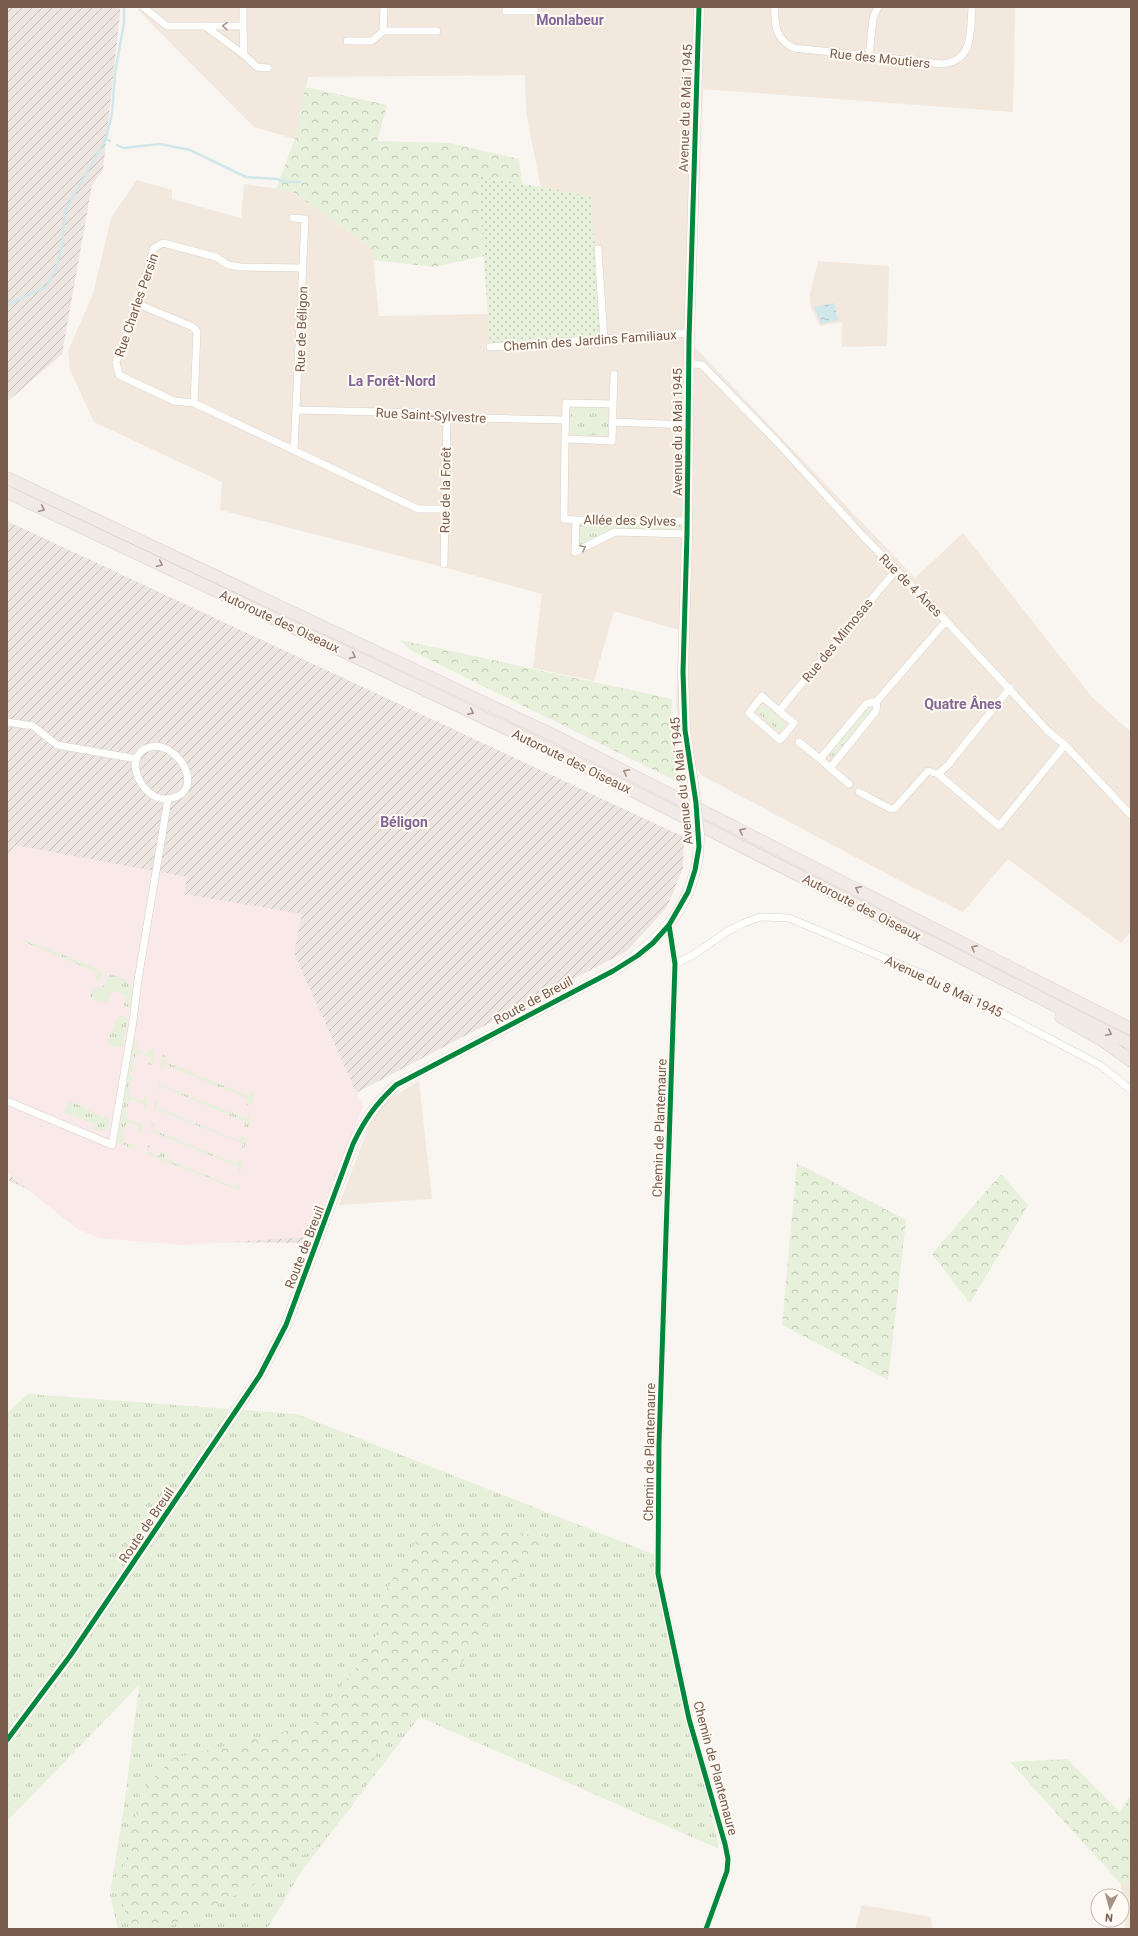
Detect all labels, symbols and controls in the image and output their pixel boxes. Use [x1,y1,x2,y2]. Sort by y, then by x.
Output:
district label: Monlabeur [536,12,604,28]
one-way arrow [222,22,228,30]
street label: Avenue du 8 Mai 1945 [676,44,695,172]
street label: Rue des Moutiers [829,46,931,71]
street label: Rue Charles Persin [112,251,161,359]
street label: Rue de Béligon [293,286,310,372]
street label: Chemin des Jardins Familiaux [503,327,678,354]
street label: Avenue du 8 Mai 1945 [670,368,685,496]
district label: La Forêt-Nord [348,373,436,389]
street label: Rue Saint-Sylvestre [375,405,487,426]
street label: Rue de la Forêt [437,447,454,533]
one-way arrow [38,504,46,512]
street label: Allée des Sylves [583,512,677,529]
one-way arrow [578,545,586,553]
street label: Rue de 4 Ânes [876,551,945,620]
one-way arrow [155,559,163,567]
street label: Autoroute des Oiseaux [217,587,343,656]
street label: Rue des Mimosas [799,595,876,685]
one-way arrow [349,651,357,659]
district label: Quatre Ânes [924,695,1002,712]
one-way arrow [466,707,474,714]
street label: Avenue du 8 Mai 1945 [667,716,696,845]
street label: Autoroute des Oiseaux [510,726,634,797]
one-way arrow [623,769,630,776]
district label: Béligon [380,814,428,830]
one-way arrow [739,828,746,835]
street label: Autoroute des Oiseaux [800,871,924,944]
one-way arrow [854,887,862,894]
one-way arrow [970,945,978,953]
street label: Avenue du 8 Mai 1945 [883,953,1005,1020]
street label: Route de Breuil [491,973,575,1028]
one-way arrow [1105,1028,1112,1036]
street label: Chemin de Plantemaure [650,1058,669,1197]
street label: Route de Breuil [282,1204,327,1291]
street label: Chemin de Plantemaure [641,1383,658,1521]
street label: Route de Breuil [116,1485,177,1566]
street label: Chemin de Plantemaure [690,1699,741,1837]
north arrow [1090,1888,1130,1928]
text: N [1104,1911,1114,1924]

